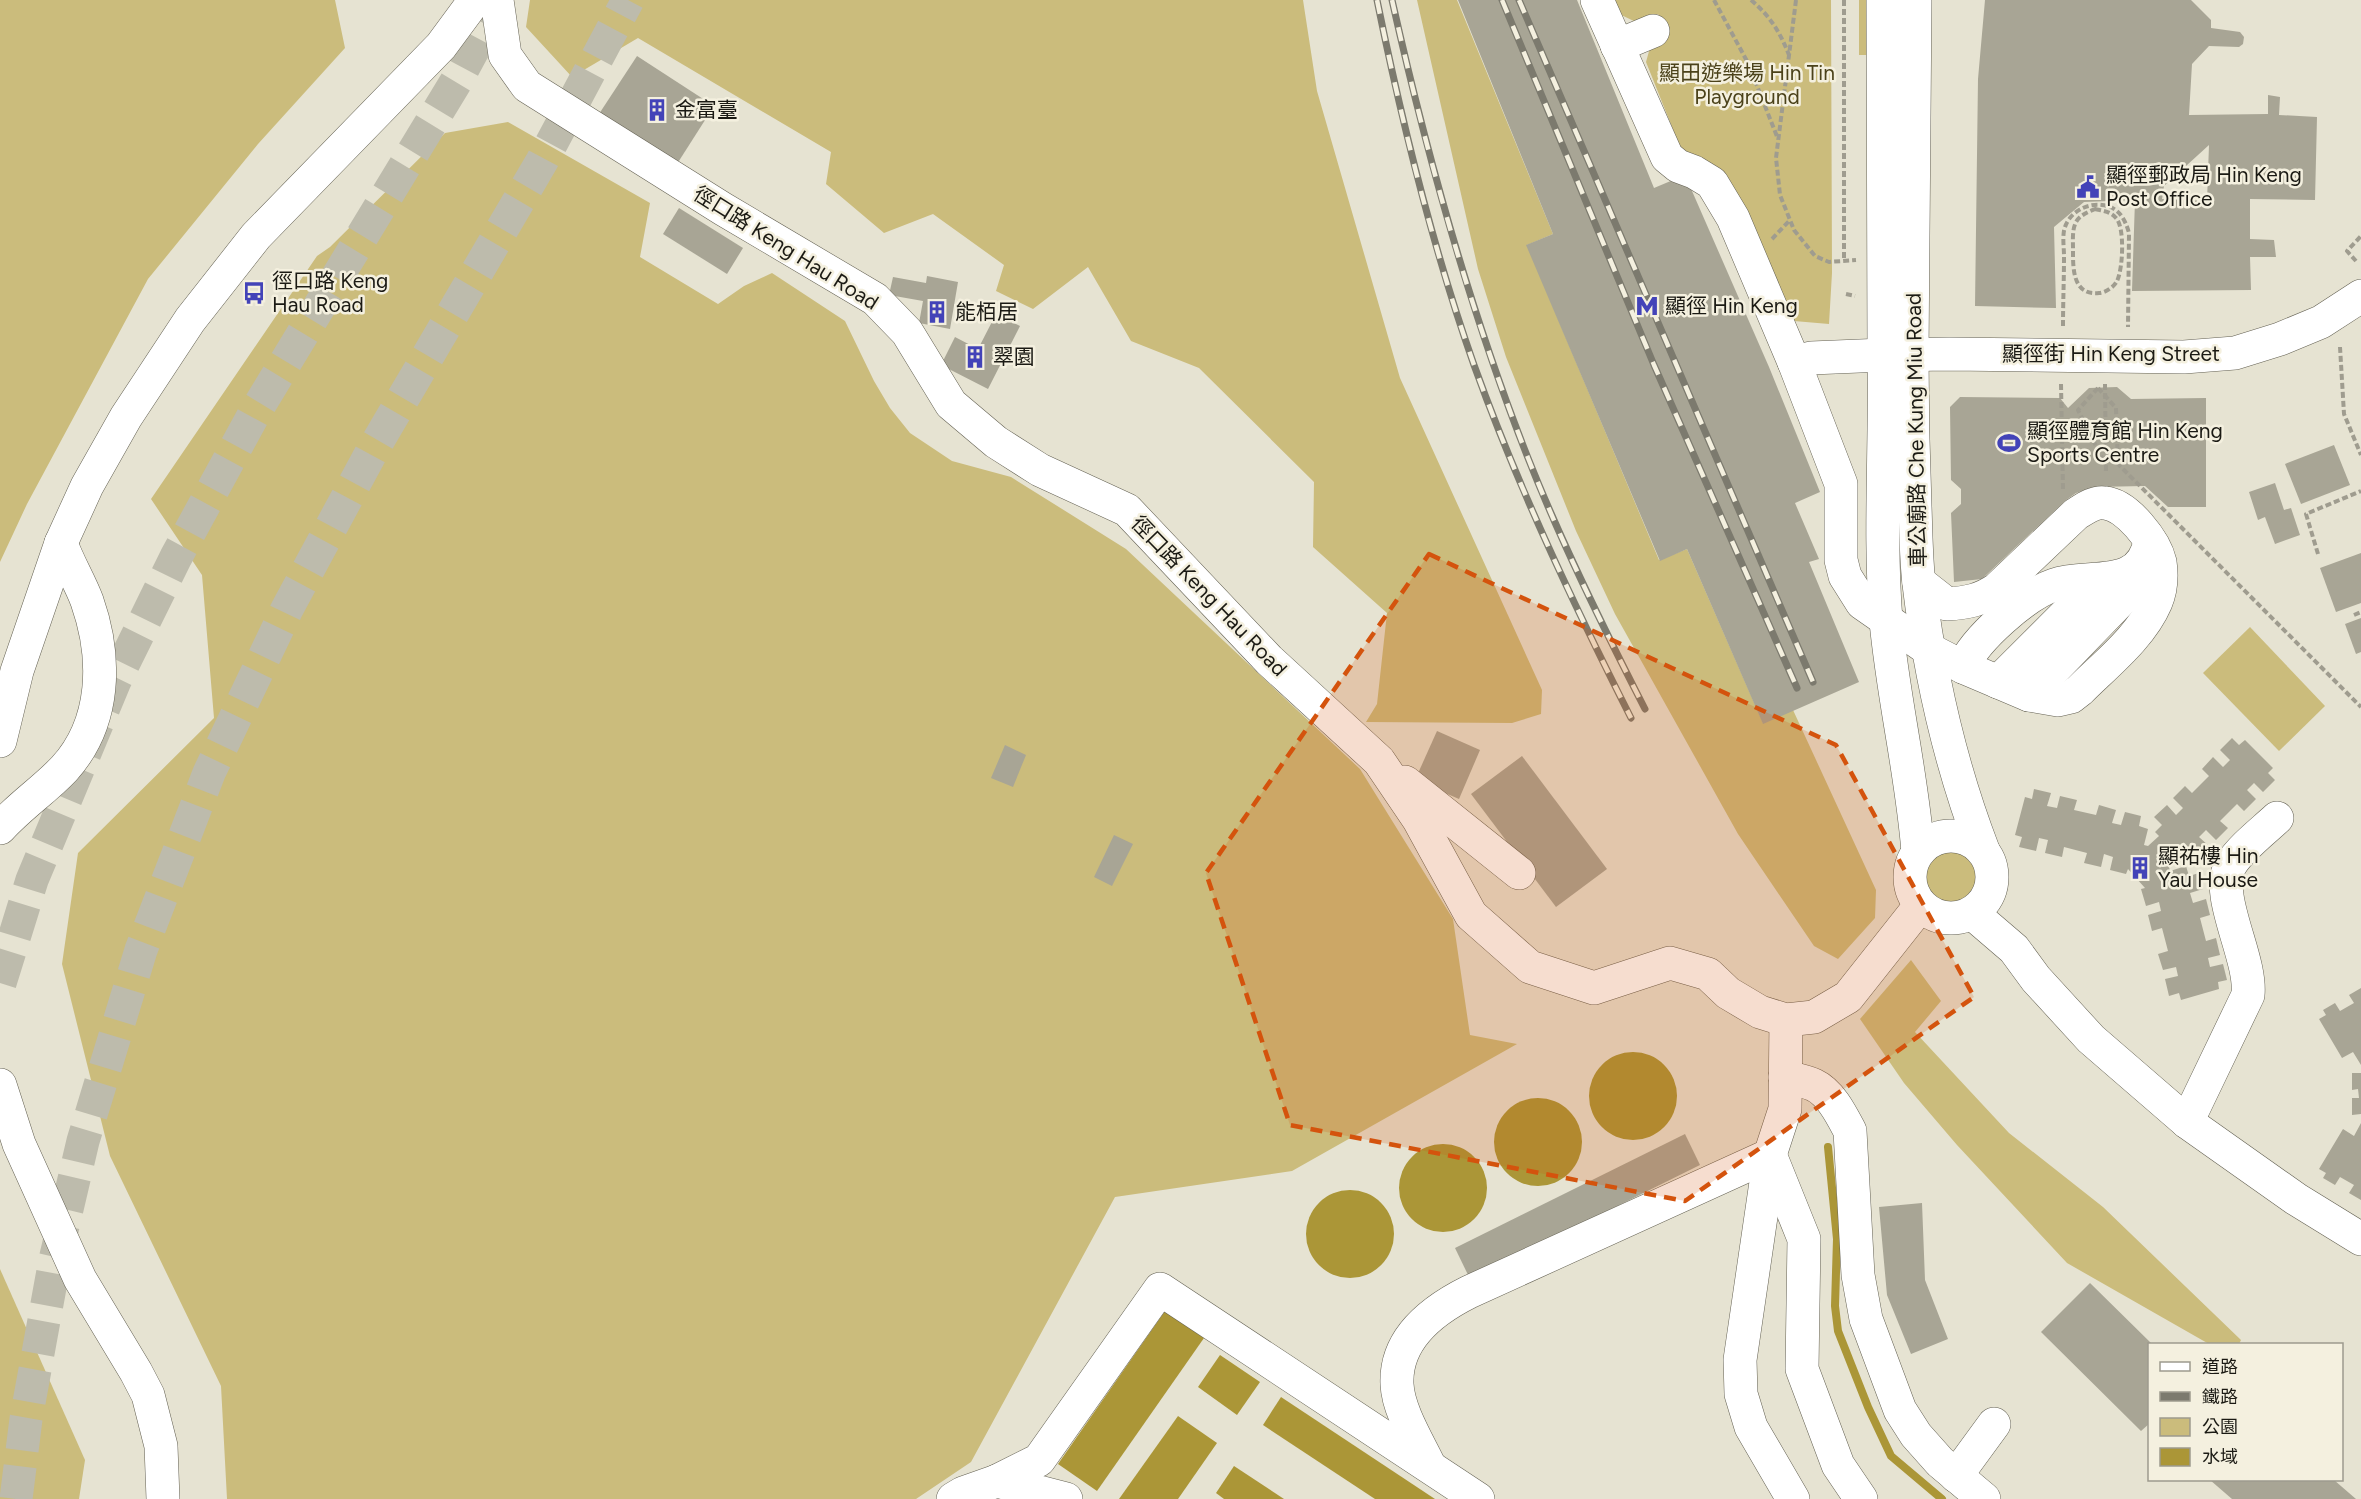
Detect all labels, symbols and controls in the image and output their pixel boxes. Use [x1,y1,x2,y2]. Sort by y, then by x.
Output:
park label: 顯田遊樂場 Hin Tin Playground [1659,60,1835,109]
building icon: 金富臺 [644,97,670,123]
place label: 金富臺 [675,97,738,122]
place label: 顯徑郵政局 Hin Keng Post Office [2106,162,2302,211]
public building icon: 顯徑郵政局 Hin Keng Post Office [2075,174,2101,200]
street label: 徑口路 Keng Hau Road [689,180,883,315]
place label: 徑口路 Keng Hau Road [272,268,388,317]
bus stop icon: 徑口路 Keng Hau Road [241,280,267,306]
metro station icon: 顯徑 Hin Keng [1634,293,1660,319]
place label: 顯徑 Hin Keng [1665,293,1798,318]
street label: 車公廟路 Che Kung Miu Road [1901,293,1930,567]
building icon: 能栢居 [924,299,950,325]
place label: 能栢居 [955,299,1018,324]
street label: 顯徑街 Hin Keng Street [2002,341,2220,366]
building icon: 翠園 [962,344,988,370]
place label: 翠園 [993,344,1035,369]
place label: 顯徑體育館 Hin Keng Sports Centre [2027,418,2223,467]
sports icon: 顯徑體育館 Hin Keng Sports Centre [1996,430,2022,456]
street label: 徑口路 Keng Hau Road [1126,510,1292,681]
place label: 顯祐樓 Hin Yau House [2158,843,2259,892]
building icon: 顯祐樓 Hin Yau House [2127,855,2153,881]
legend [2148,1343,2343,1481]
text: 道路 [2202,1356,2238,1378]
text: 鐵路 [2202,1386,2238,1408]
text: 公園 [2202,1416,2238,1438]
text: 水域 [2202,1446,2238,1468]

